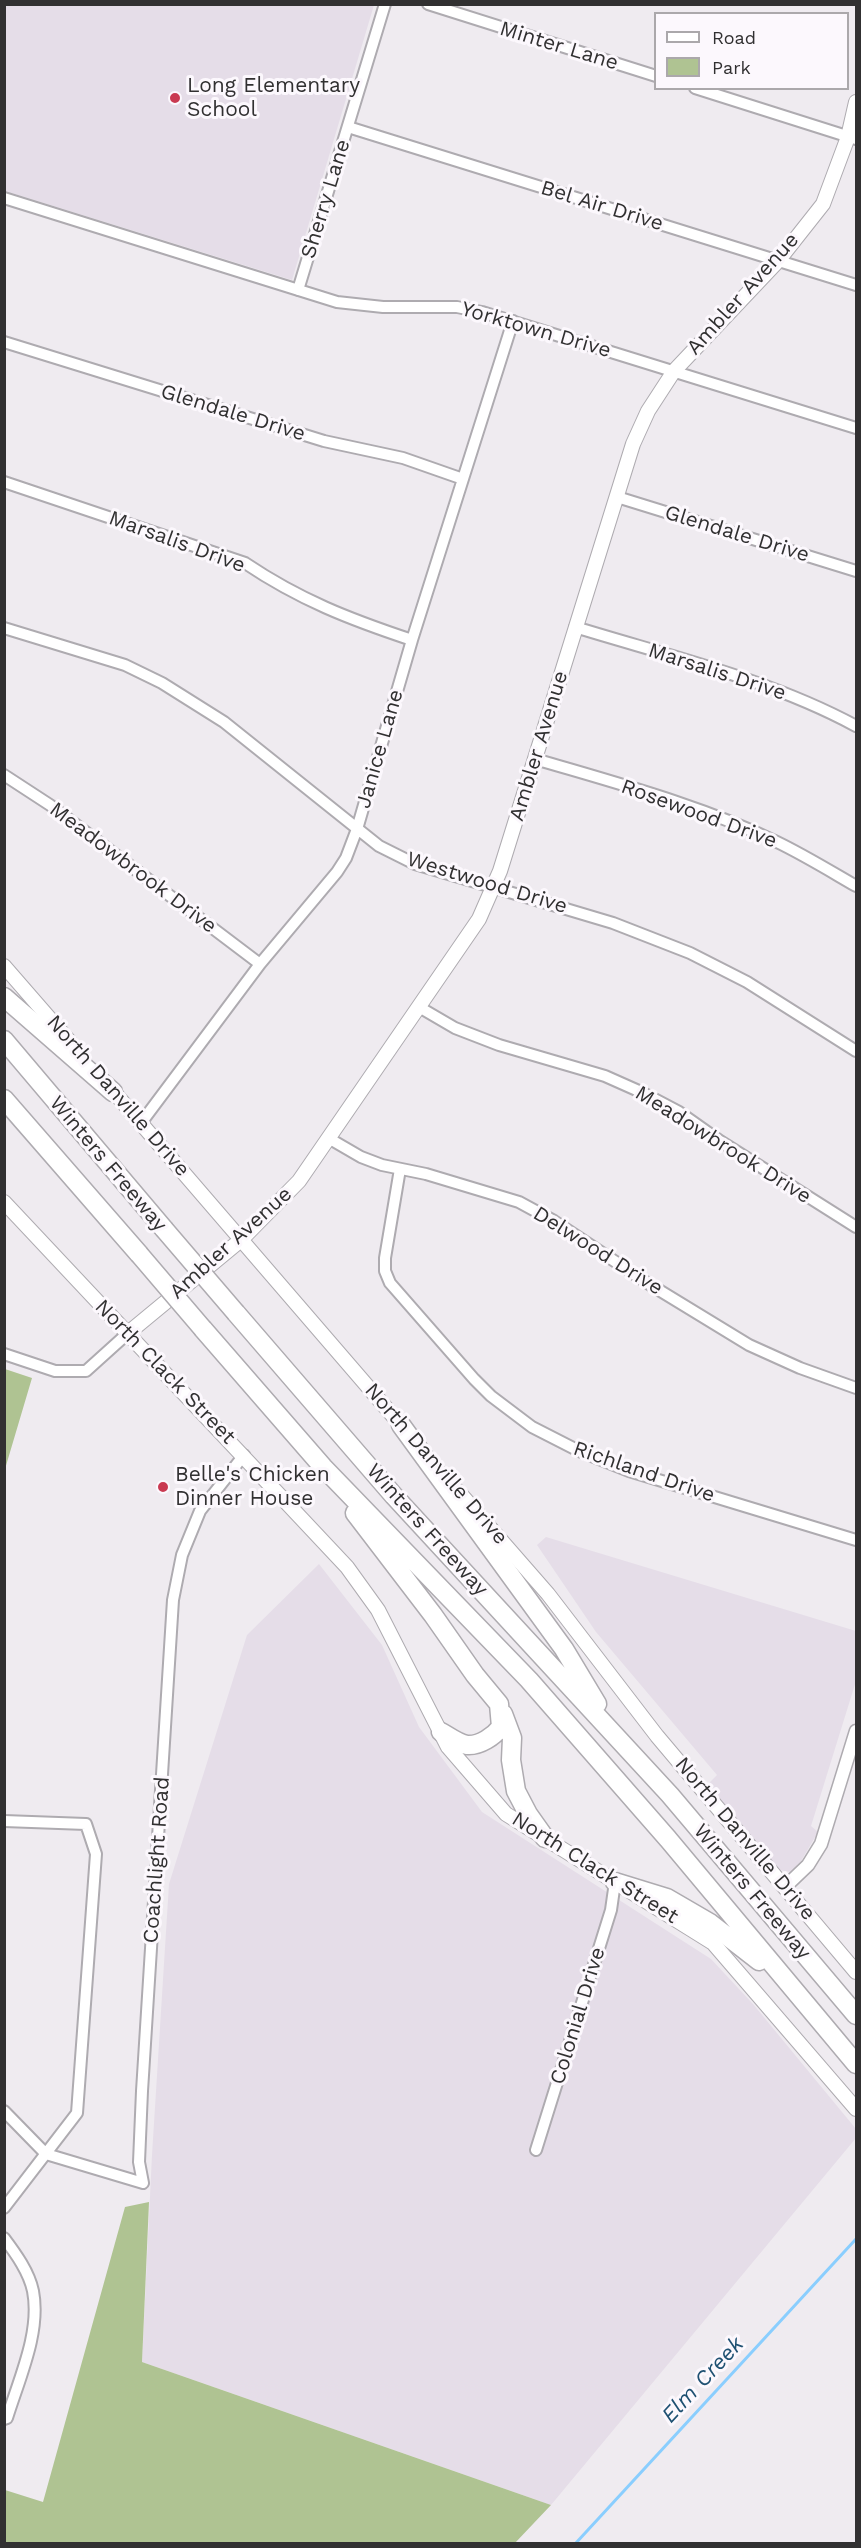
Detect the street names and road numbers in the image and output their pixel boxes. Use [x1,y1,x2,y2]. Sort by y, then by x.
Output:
street label: Minter Lane [497,16,621,76]
street label: Sherry Lane [296,136,356,262]
street label: Bel Air Drive [538,175,666,237]
street label: Ambler Avenue [682,228,804,360]
street label: Yorktown Drive [458,297,614,363]
street label: Glendale Drive [158,379,308,447]
street label: Glendale Drive [662,500,812,568]
street label: Marsalis Drive [105,506,249,578]
street label: Marsalis Drive [645,638,789,706]
street label: Ambler Avenue [504,668,574,824]
street label: Janice Lane [351,687,409,811]
street label: Rosewood Drive [618,774,780,854]
street label: Meadowbrook Drive [44,797,222,939]
street label: Westwood Drive [404,847,570,919]
street label: North Danville Drive [41,1010,195,1182]
street label: Meadowbrook Drive [630,1081,816,1209]
street label: Winters Freeway [44,1091,172,1237]
street label: Ambler Avenue [165,1182,297,1304]
street label: Delwood Drive [528,1201,668,1301]
street label: North Clack Street [89,1294,241,1450]
street label: North Danville Drive [359,1378,513,1550]
street label: Richland Drive [570,1436,718,1508]
street label: Winters Freeway [361,1459,493,1601]
street label: North Danville Drive [669,1752,821,1926]
street label: Coachlight Road [139,1776,175,1944]
street label: North Clack Street [507,1807,683,1929]
street label: Winters Freeway [688,1819,816,1965]
street label: Colonial Drive [545,1944,611,2088]

